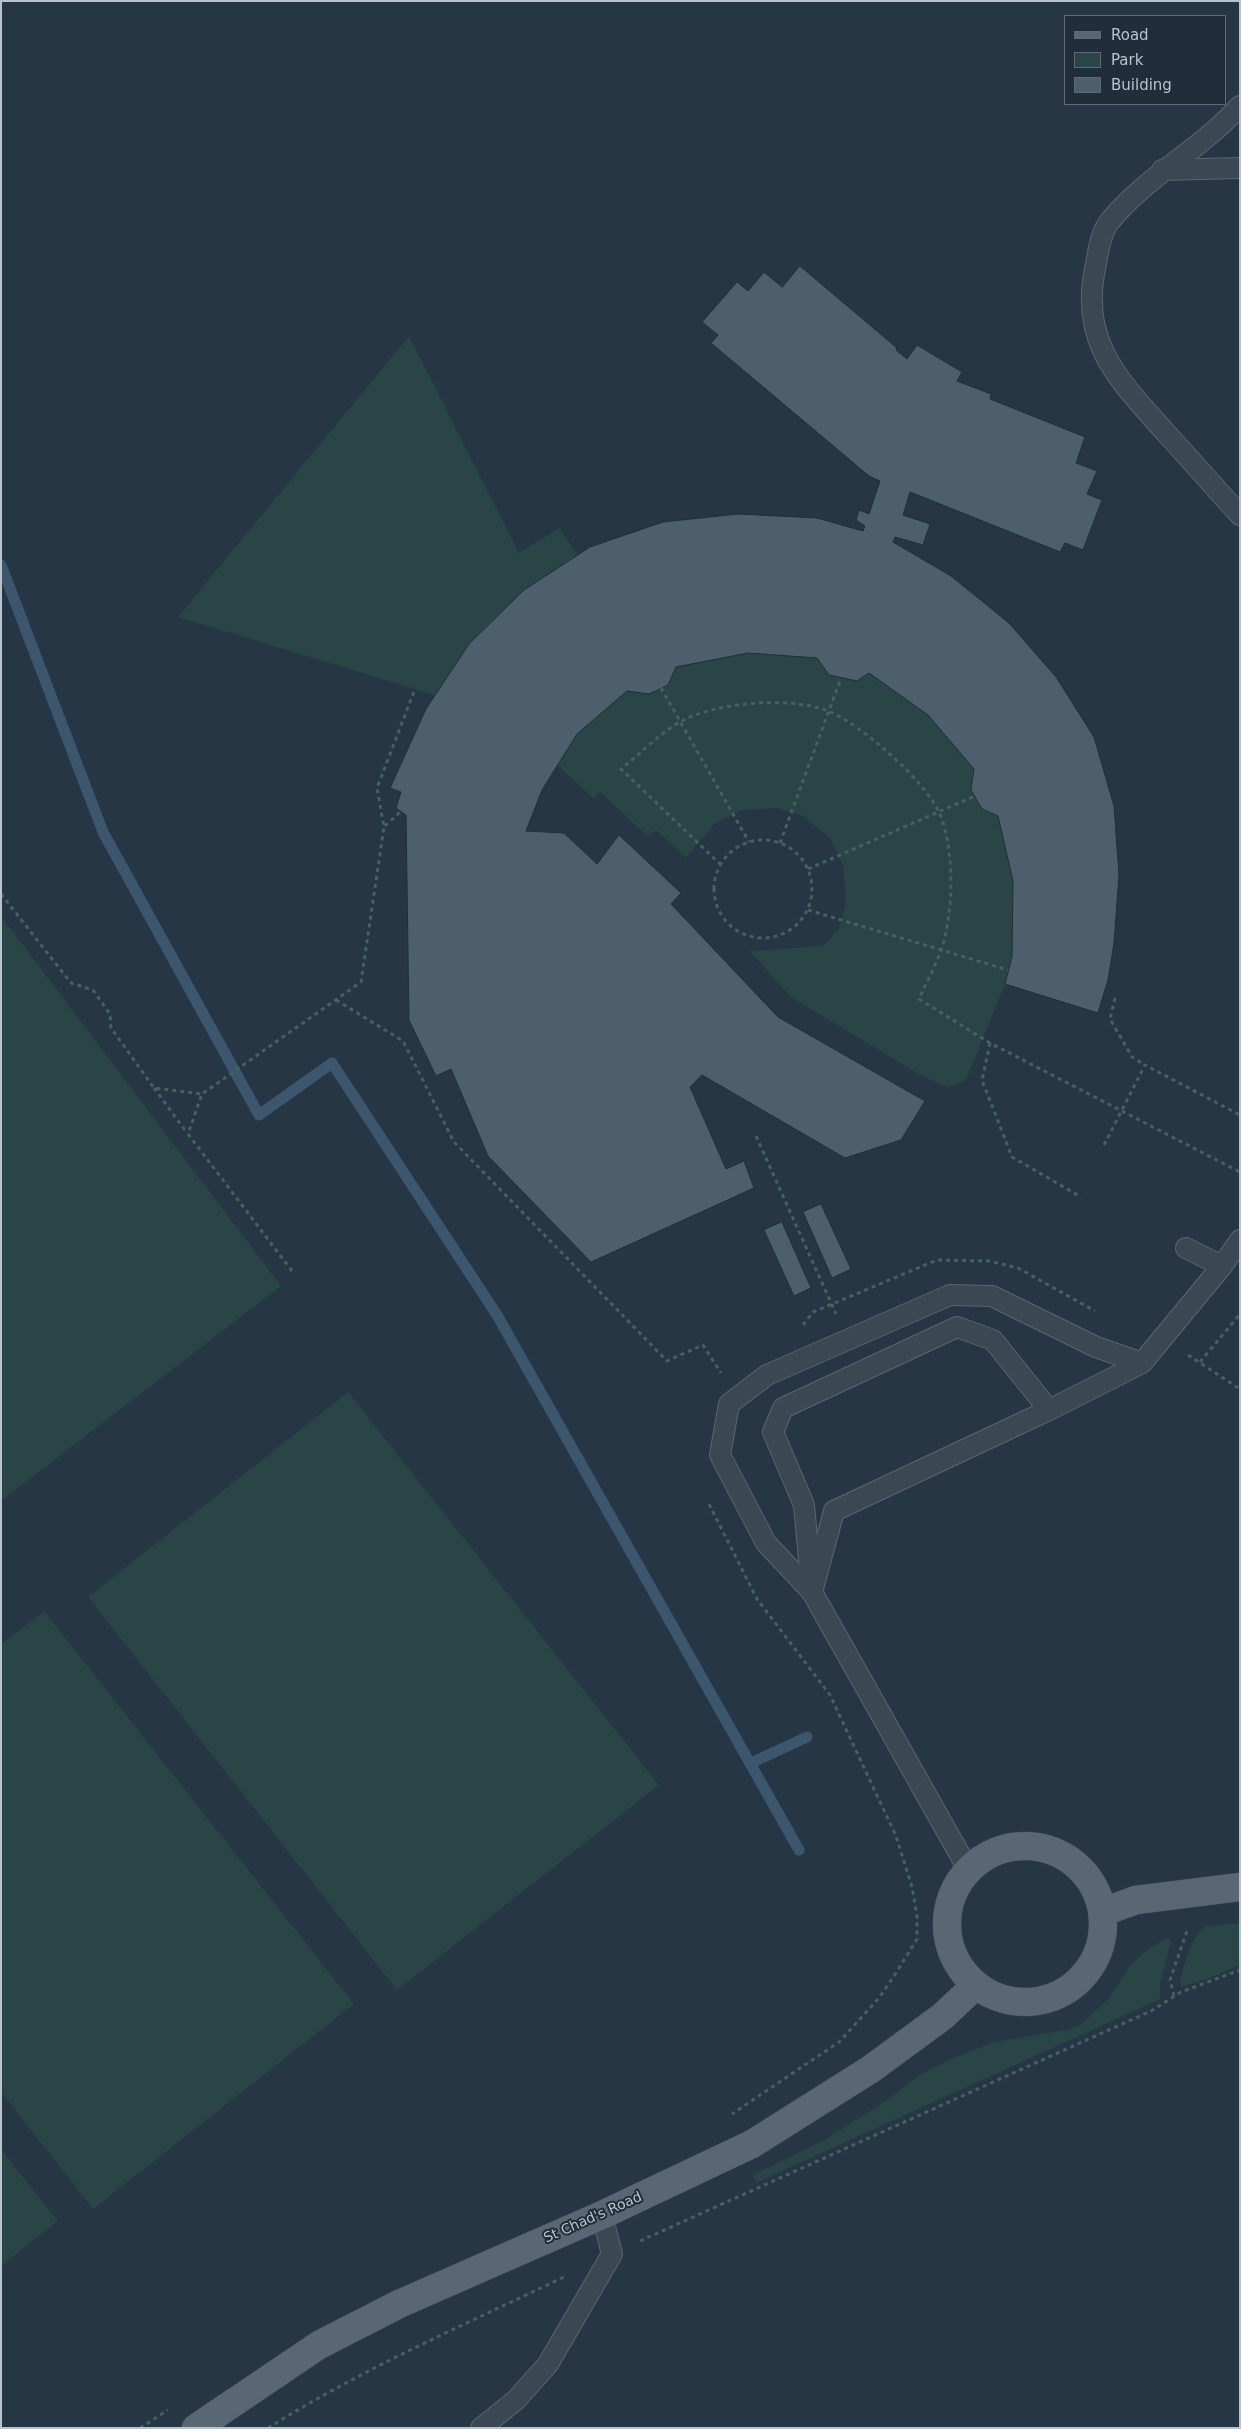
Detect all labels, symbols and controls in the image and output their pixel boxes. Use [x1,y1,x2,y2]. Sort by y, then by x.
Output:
legend [1064,15,1226,105]
text: Road [1111,26,1149,44]
text: Park [1111,51,1143,69]
text: Building [1111,76,1172,94]
street label: St Chad's Road [541,2189,645,2247]

